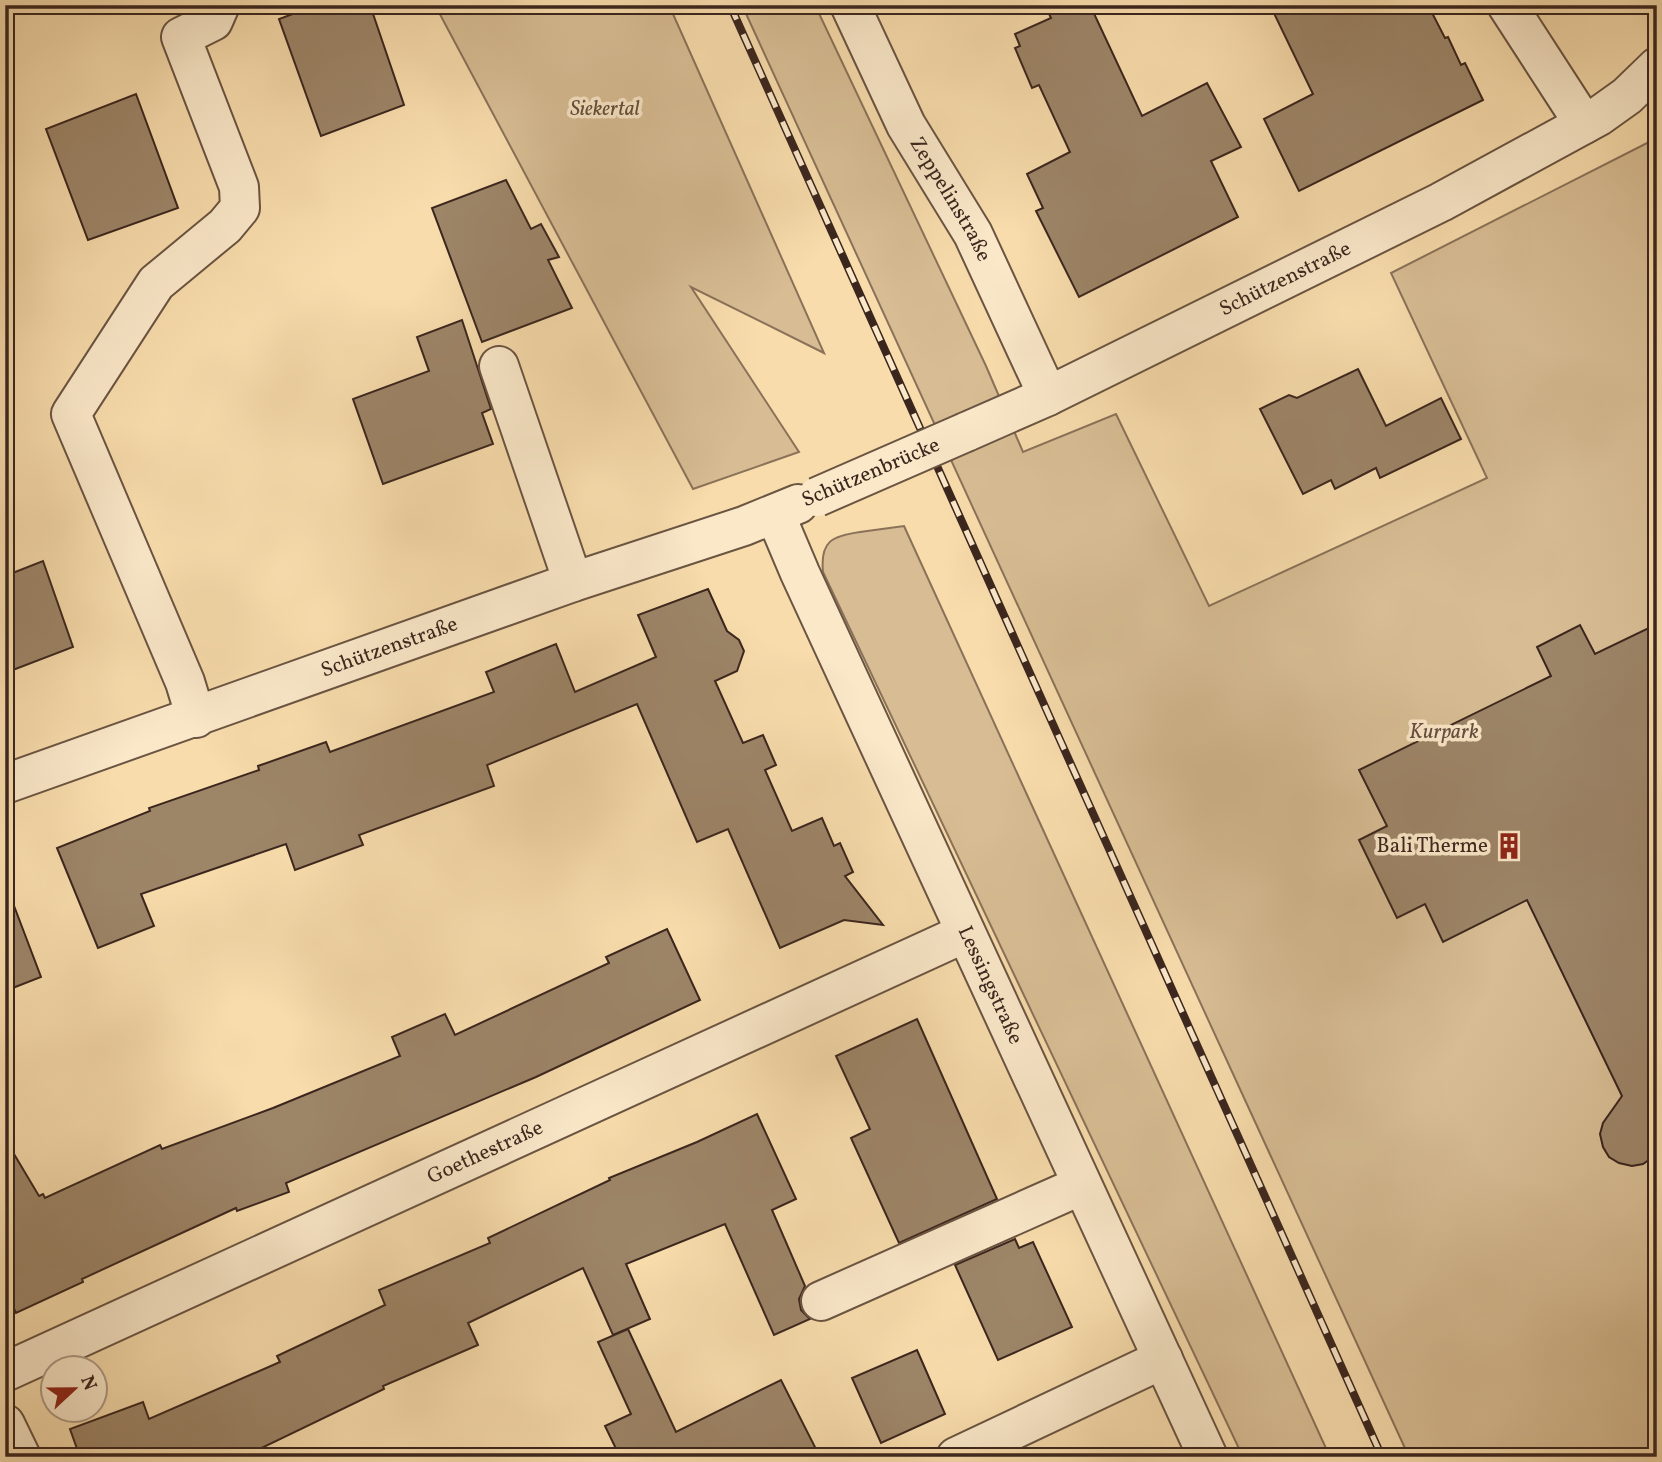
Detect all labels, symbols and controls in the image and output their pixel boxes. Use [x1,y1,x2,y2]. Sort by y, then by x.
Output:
park label: Siekertal [570,95,640,124]
street label: Zeppelinstraße [902,131,998,266]
street label: Schützenstraße [1214,234,1356,324]
street label: Schützenbrücke [798,431,944,515]
street label: Schützenstraße [317,610,462,685]
park label: Kurpark [1409,718,1479,747]
building icon: Bali Therme [1494,831,1524,861]
place label: Bali Therme [1377,832,1488,861]
street label: Lessingstraße [950,921,1030,1049]
street label: Goethestraße [422,1113,548,1192]
north arrow [38,1354,108,1424]
text: N [73,1372,103,1395]

